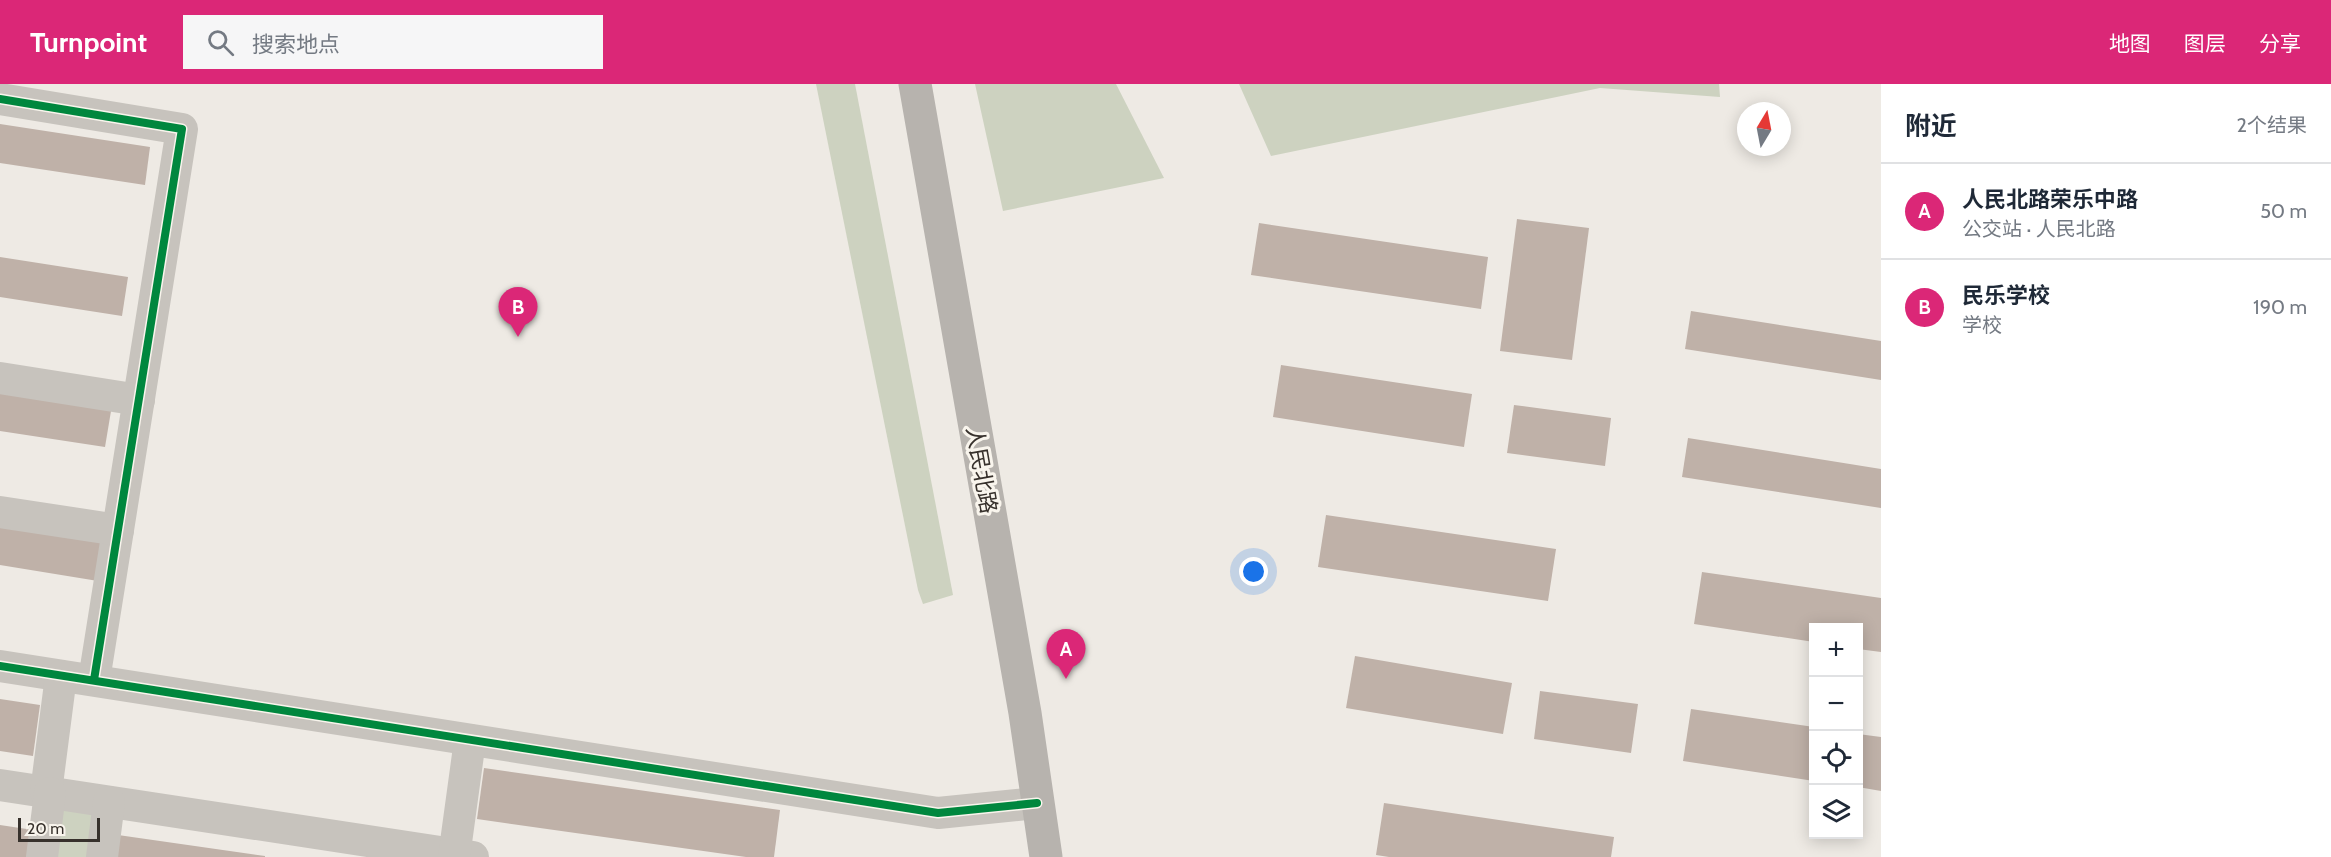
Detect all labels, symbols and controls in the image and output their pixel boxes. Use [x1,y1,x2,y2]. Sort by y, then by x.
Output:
search box [183,15,603,69]
text: Turnpoint [30,25,147,59]
icon: search [204,26,237,59]
text: 搜索地点 [252,31,340,58]
text: 地图 [2109,31,2151,56]
text: 图层 [2184,31,2226,56]
text: 分享 [2259,31,2301,56]
north arrow [1737,102,1791,156]
text: 附近 [1905,110,1957,142]
text: 2个结果 [2237,113,2307,137]
text: 人民北路荣乐中路 [1962,186,2138,213]
text: A [1918,199,1931,223]
text: 50 m [2260,199,2307,223]
text: 公交站 · 人民北路 [1962,217,2116,241]
text: 民乐学校 [1962,282,2050,309]
pin: B [498,288,538,337]
text: B [1918,295,1931,319]
text: 190 m [2253,295,2307,319]
text: 学校 [1962,313,2002,337]
street label: 人民北路 [961,424,1002,516]
your location [1239,557,1268,586]
map controls [1809,623,1863,839]
button: + [1809,623,1863,677]
pin: A [1046,630,1086,679]
button: − [1809,677,1863,731]
button: locate [1809,731,1863,785]
button: layers [1809,785,1863,839]
scale bar [18,815,100,842]
text: 20 m [27,819,64,838]

